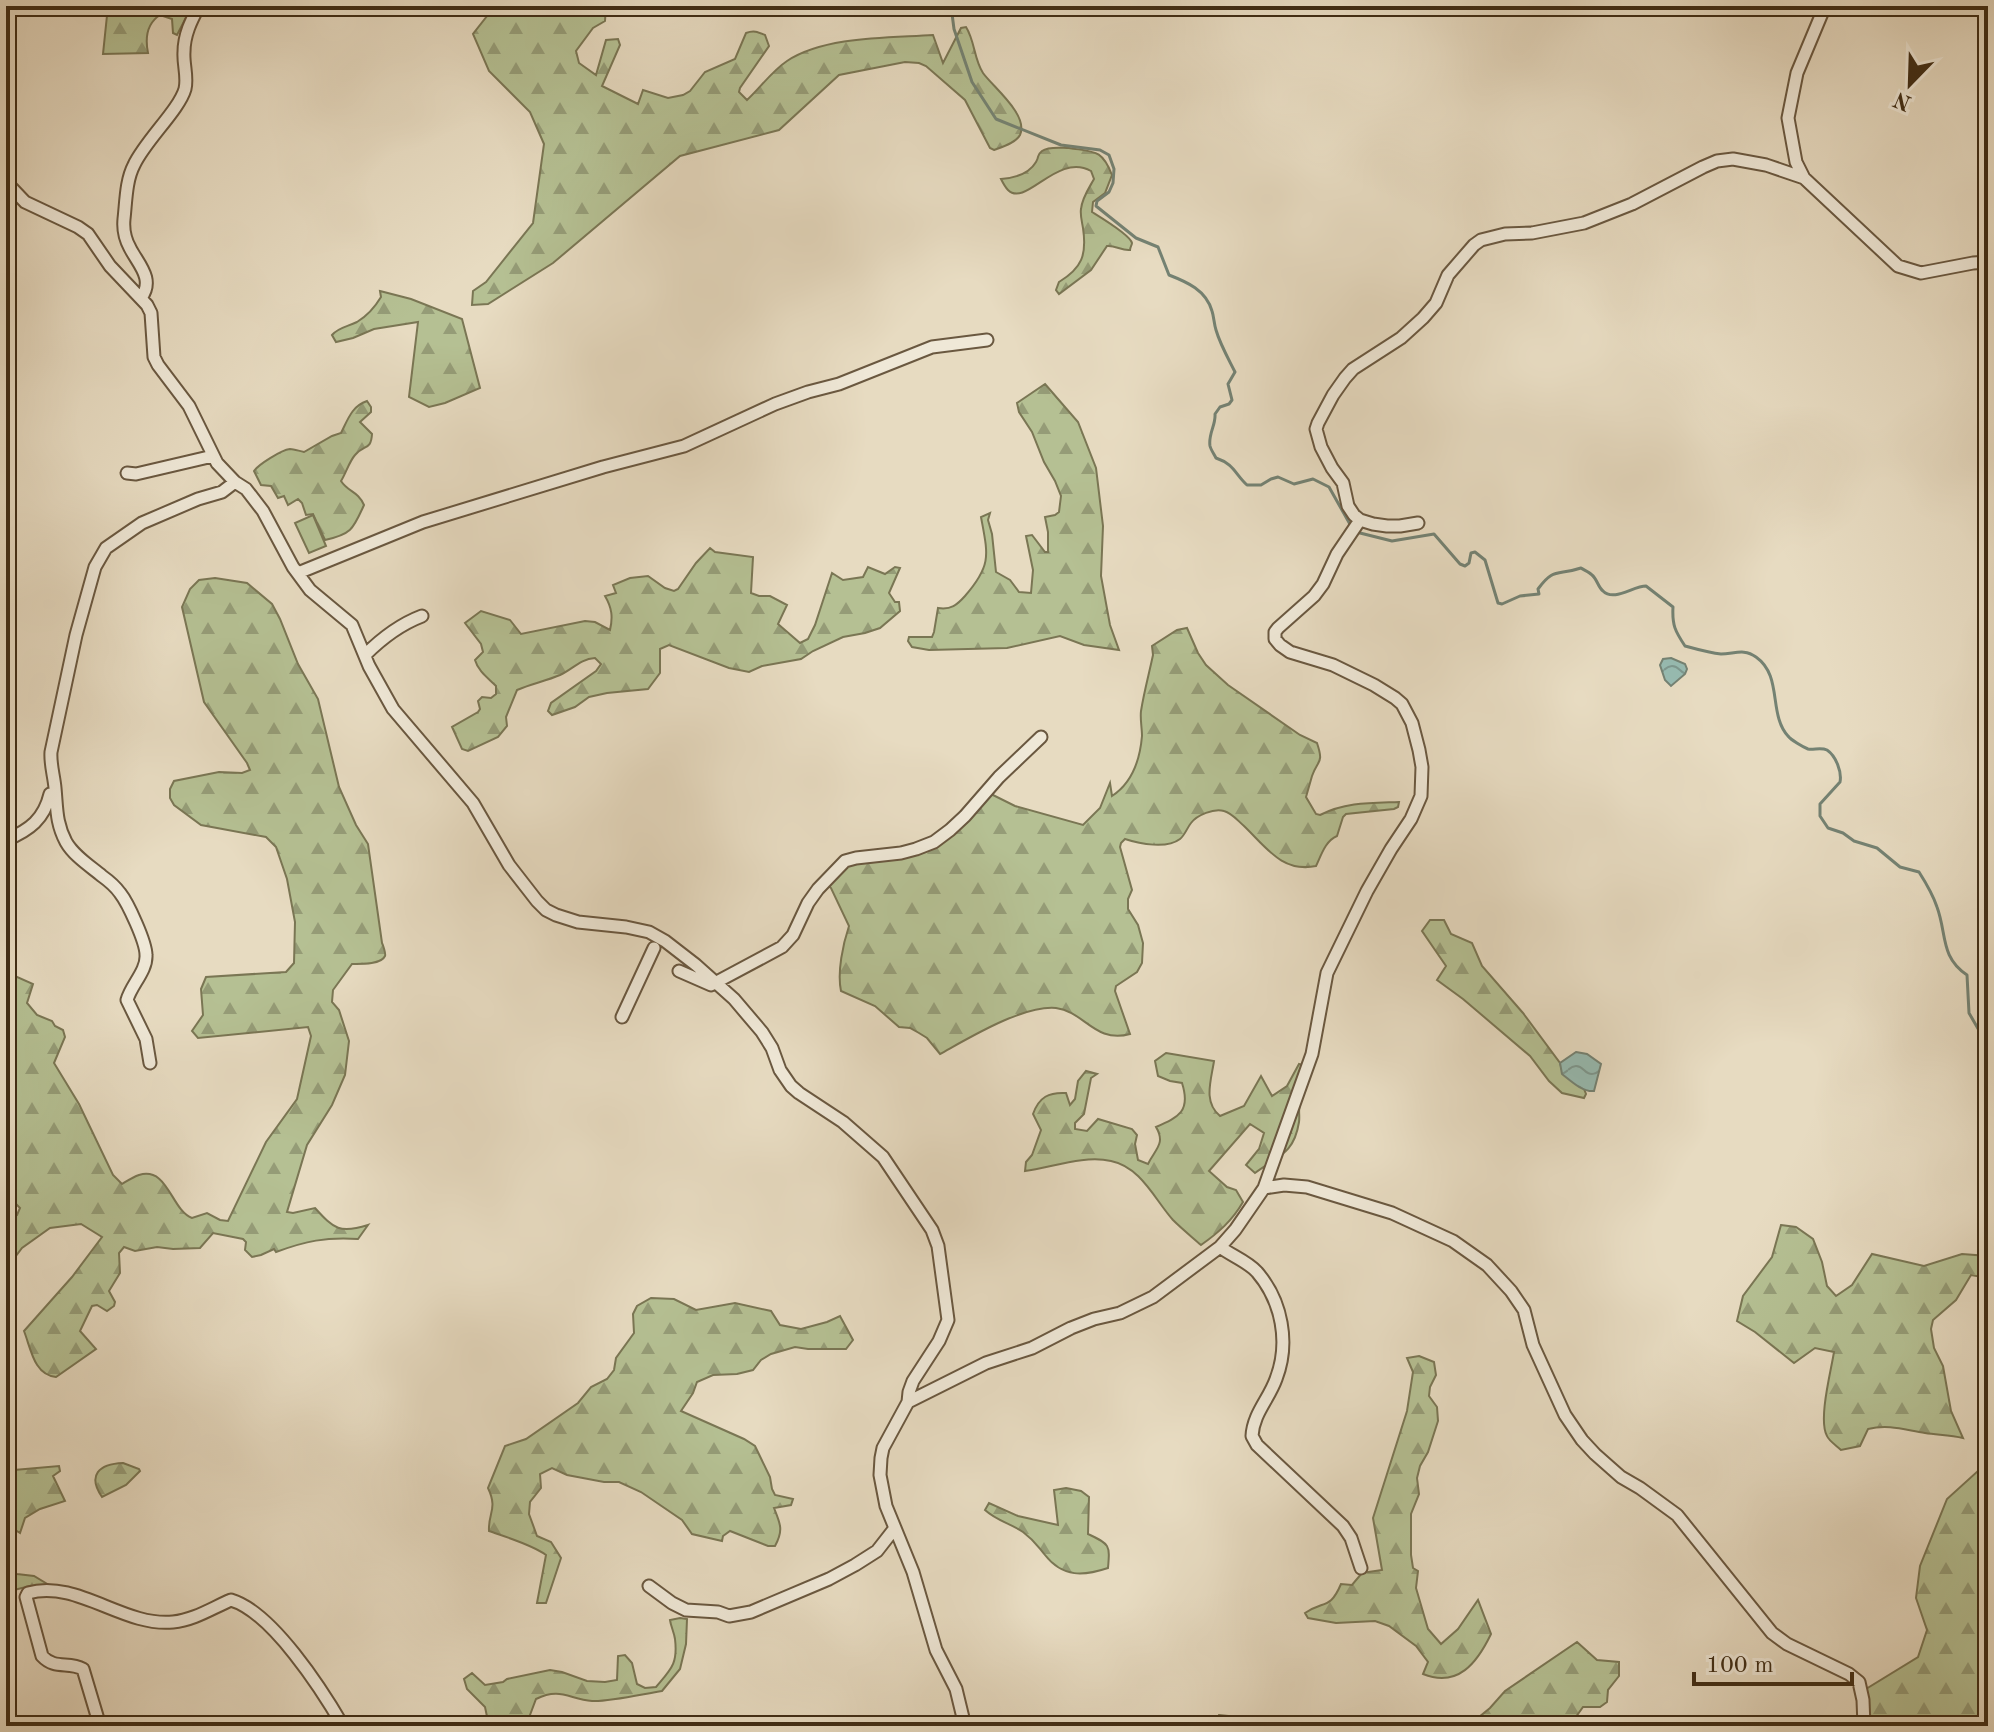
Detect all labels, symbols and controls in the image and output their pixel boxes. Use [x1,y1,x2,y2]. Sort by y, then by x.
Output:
north arrow [1870,44,1950,124]
text: N [1891,87,1915,114]
scale bar [1694,1636,1852,1686]
text: 100 m [1706,1654,1774,1678]

